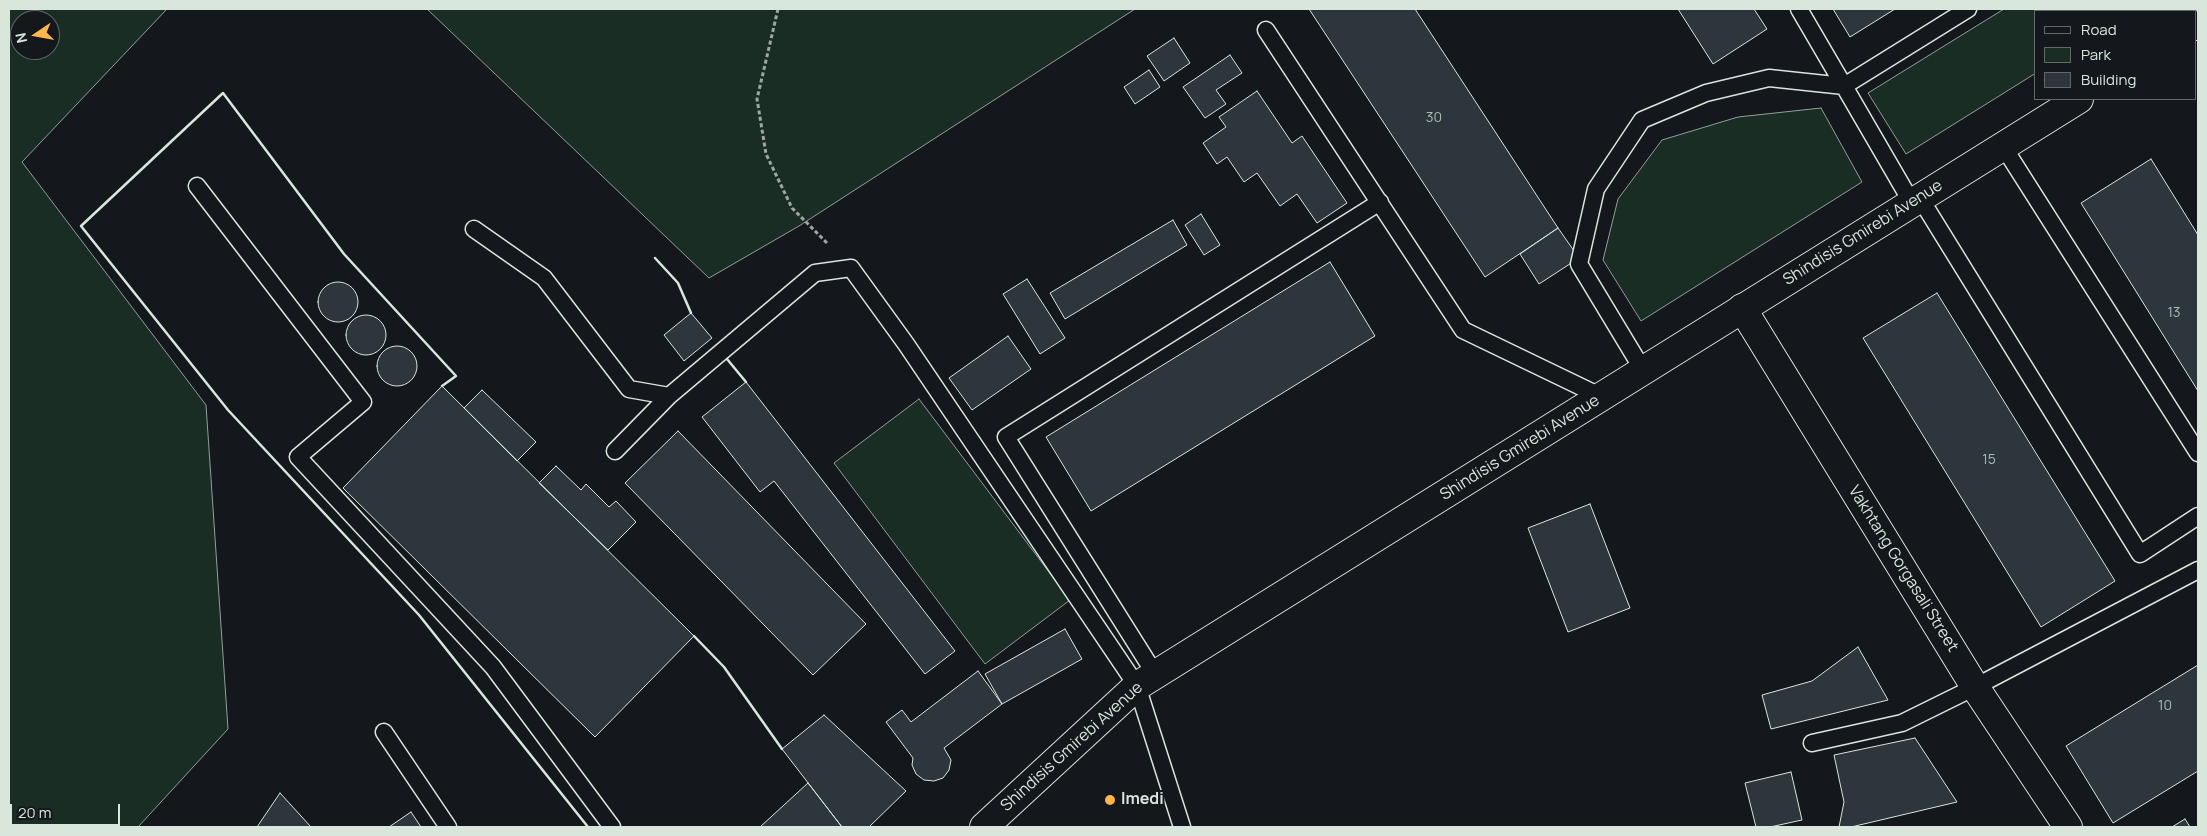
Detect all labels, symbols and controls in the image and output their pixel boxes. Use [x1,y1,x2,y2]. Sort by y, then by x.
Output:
north arrow [10,10,60,60]
legend [2034,10,2197,100]
text: Road [2081,19,2117,40]
text: N [10,31,31,45]
text: Park [2081,44,2111,65]
text: Building [2081,69,2136,90]
house number: 30 [1426,110,1442,126]
street label: Shindisis Gmirebi Avenue [1780,176,1946,290]
house number: 13 [2167,305,2181,321]
street label: Shindisis Gmirebi Avenue [1437,391,1603,505]
house number: 15 [1982,452,1996,468]
street label: Vakhtang Gorgasali Street [1844,482,1962,656]
street label: Shindisis Gmirebi Avenue [997,678,1147,816]
house number: 10 [2158,698,2172,714]
place label: Imedi [1121,790,1164,810]
marker: Imedi [1103,793,1117,807]
scale bar [12,794,122,826]
text: 20 m [18,802,51,823]

